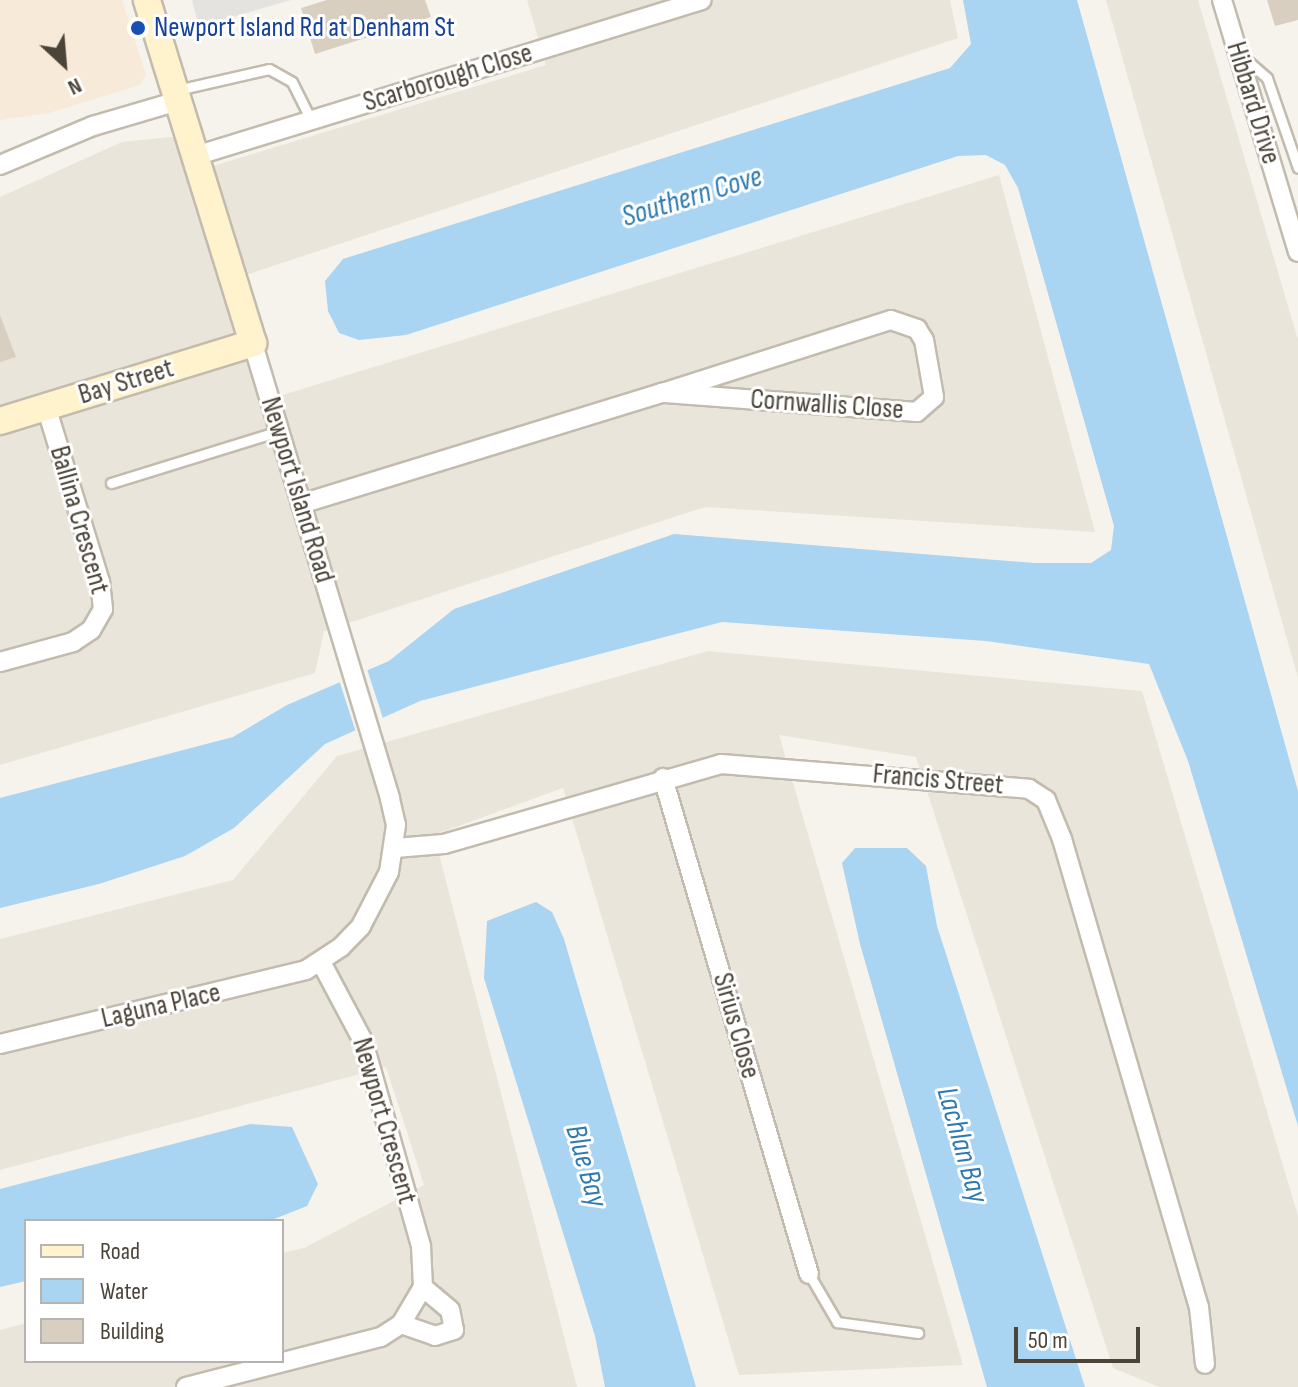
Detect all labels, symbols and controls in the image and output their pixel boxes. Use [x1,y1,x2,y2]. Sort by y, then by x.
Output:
place label: Newport Island Rd at Denham St [154,11,455,45]
marker: Newport Island Rd at Denham St [129,19,147,37]
north arrow [24,24,104,104]
street label: Scarborough Close [359,36,537,120]
street label: Hibbard Drive [1219,38,1287,168]
text: N [64,71,86,101]
water label: Southern Cove [618,159,766,235]
street label: Bay Street [74,352,178,412]
street label: Cornwallis Close [749,383,905,427]
street label: Newport Island Road [253,393,341,587]
street label: Ballina Crescent [42,442,116,598]
street label: Francis Street [871,758,1005,802]
street label: Sirius Close [705,969,767,1083]
street label: Laguna Place [98,976,224,1036]
street label: Newport Crescent [344,1034,424,1208]
water label: Lachlan Bay [928,1083,996,1207]
water label: Blue Bay [557,1121,615,1211]
legend [24,1219,284,1363]
text: Road [100,1237,140,1266]
text: Water [100,1277,148,1306]
scale bar [1018,1311,1144,1361]
text: Building [100,1317,164,1346]
text: 50 m [1028,1326,1068,1355]

